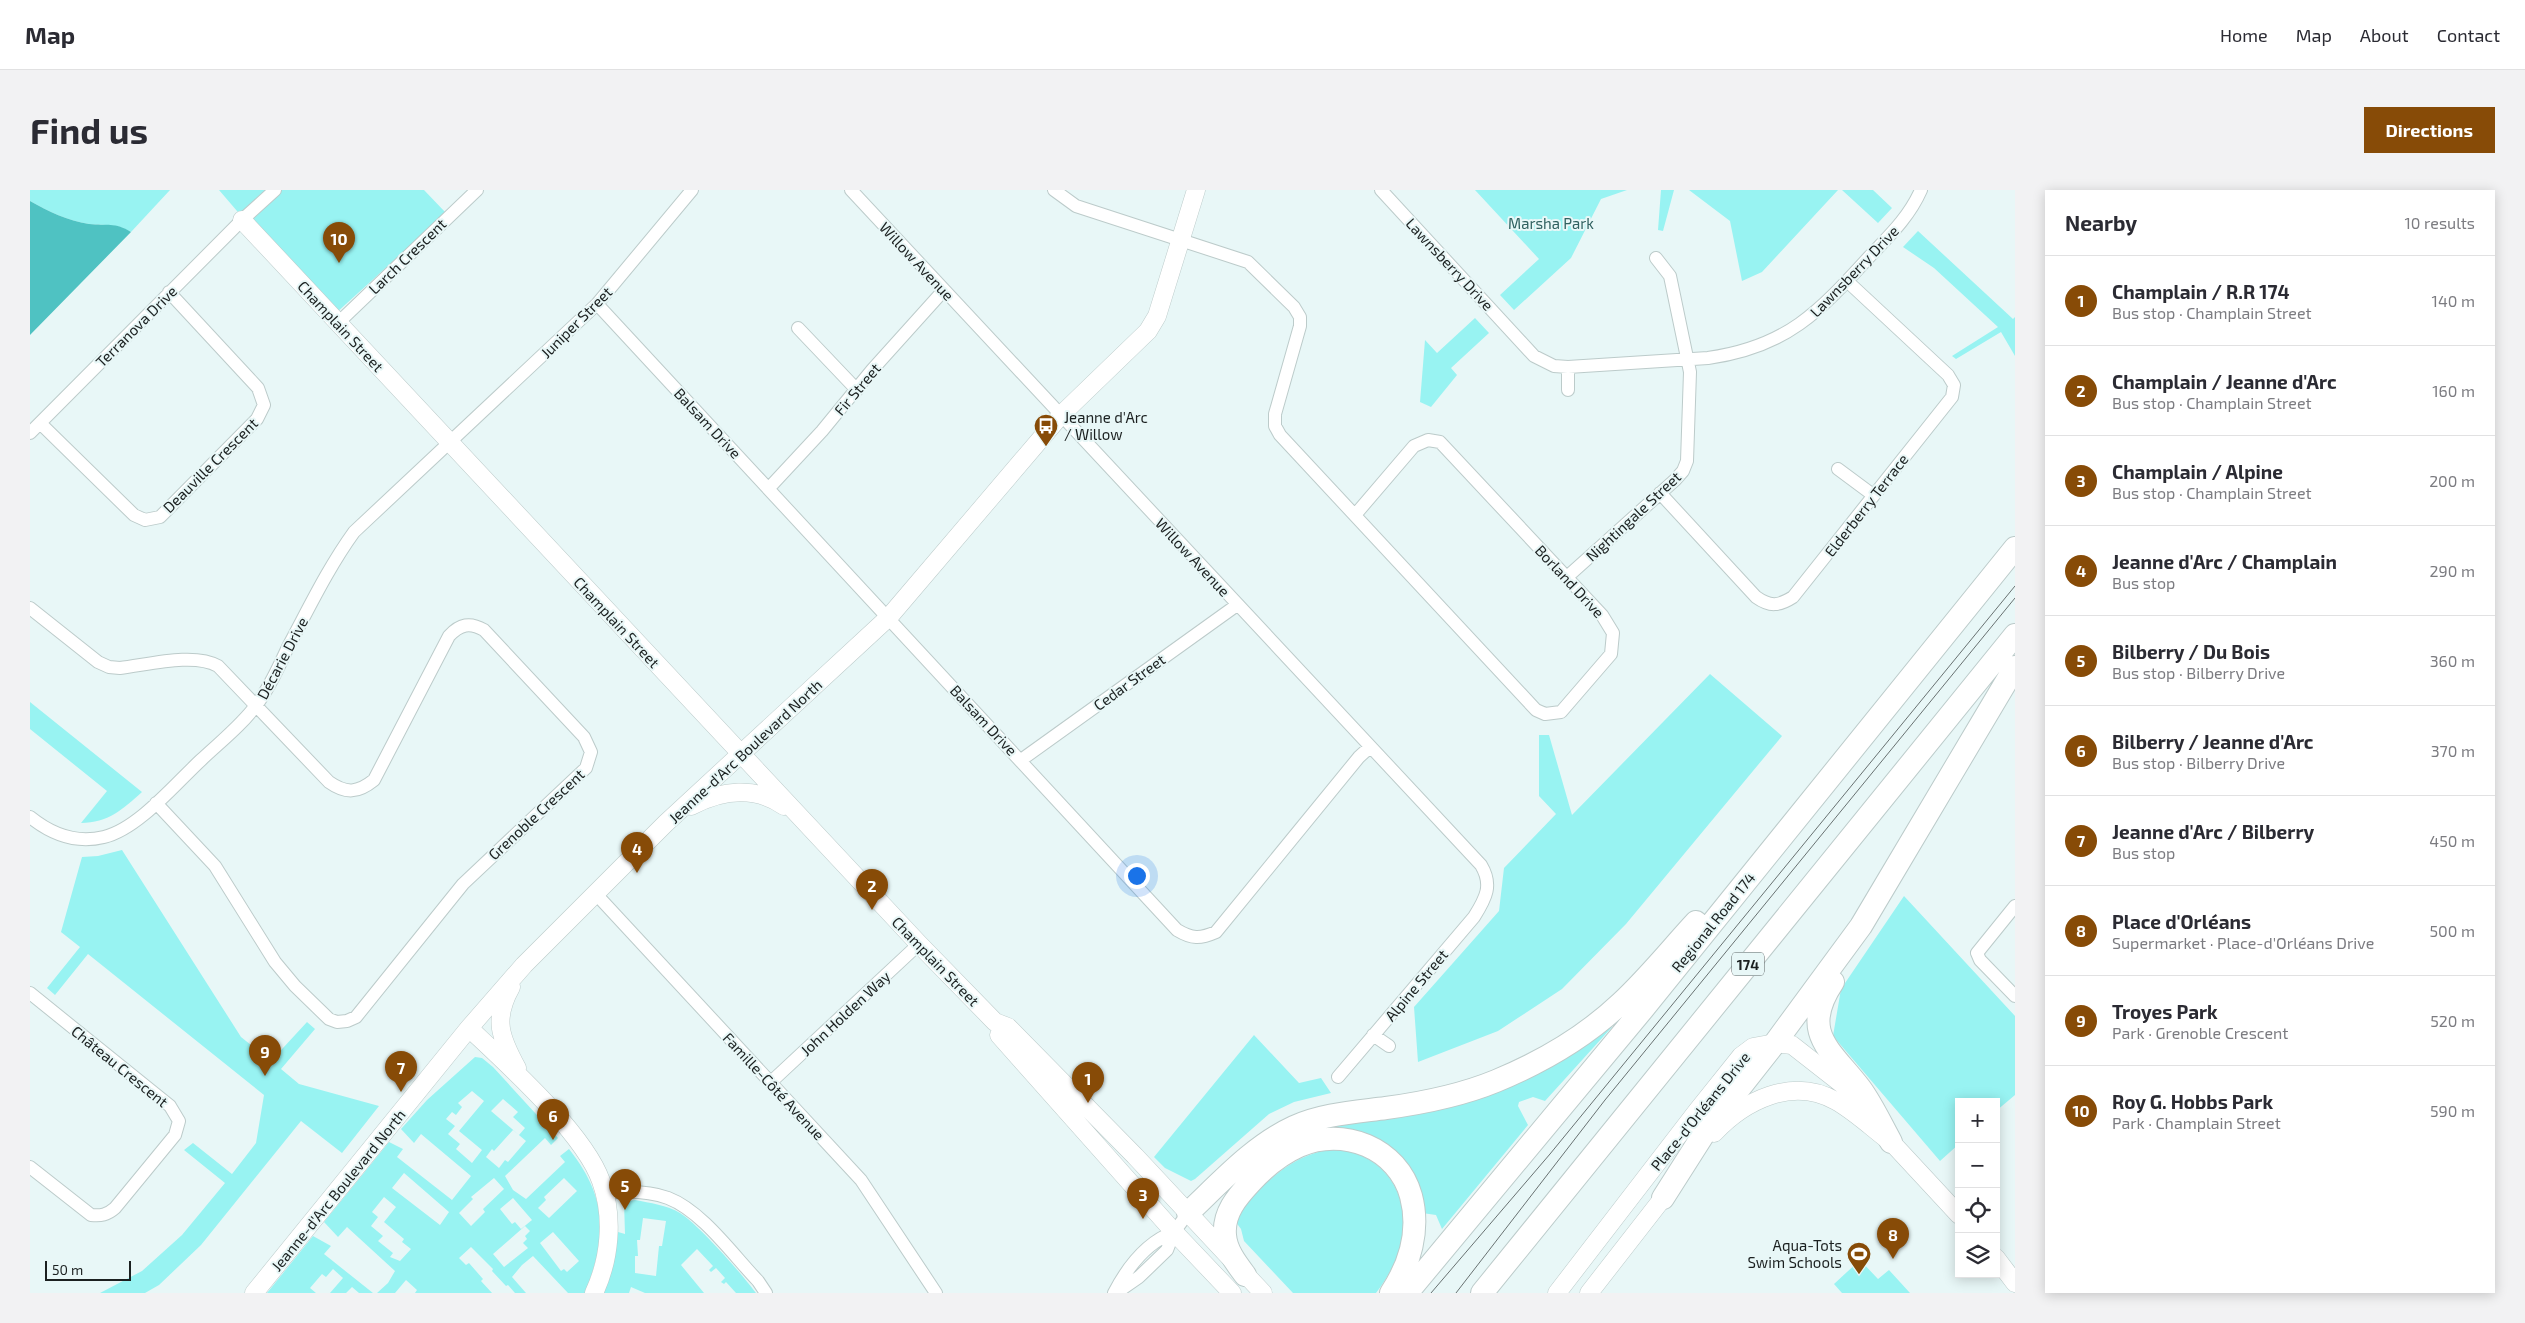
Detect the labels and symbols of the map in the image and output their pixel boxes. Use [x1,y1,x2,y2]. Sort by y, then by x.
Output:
street label: Larch Crescent [364,214,450,298]
street label: Lawnsberry Drive [1403,214,1497,314]
park label: Marsha Park [1508,214,1594,232]
street label: Willow Avenue [876,218,958,304]
pin: 10 [323,222,355,263]
street label: Lawnsberry Drive [1806,222,1902,320]
street label: Champlain Street [294,277,388,375]
street label: Terranova Drive [92,282,180,370]
street label: Juniper Street [537,282,616,361]
street label: Fir Street [830,359,884,419]
street label: Balsam Drive [671,384,745,462]
place label: Jeanne d'Arc / Willow [1064,408,1148,443]
bus stop icon: Jeanne d'Arc / Willow [1033,413,1059,447]
street label: Deauville Crescent [159,414,261,516]
street label: Elderberry Terrace [1820,450,1912,560]
street label: Nightingale Street [1582,467,1685,565]
street label: Willow Avenue [1152,514,1234,600]
street label: Borland Drive [1532,541,1608,621]
street label: Champlain Street [570,573,664,671]
street label: Décarie Drive [253,614,311,702]
street label: Cedar Street [1090,650,1169,714]
street label: Jeanne-d'Arc Boulevard North [665,675,825,827]
street label: Balsam Drive [947,681,1021,759]
street label: Grenoble Crescent [484,765,588,863]
pin: 4 [621,832,653,873]
your location [1124,863,1150,889]
street label: Regional Road 174 [1667,868,1759,976]
pin: 2 [856,869,888,910]
street label: Champlain Street [889,912,983,1010]
street label: Alpine Street [1381,945,1451,1024]
road number: 174 [1732,952,1764,976]
street label: John Holden Way [796,967,894,1059]
street label: Château Crescent [68,1022,172,1111]
street label: Famille-Côté Avenue [719,1028,829,1144]
pin: 9 [249,1035,281,1076]
street label: Place-d'Orléans Drive [1647,1048,1753,1174]
pin: 7 [385,1051,417,1092]
pin: 1 [1072,1062,1104,1103]
pin: 6 [537,1099,569,1140]
street label: Jeanne-d'Arc Boulevard North [267,1105,409,1275]
pin: 5 [609,1169,641,1210]
pin: 3 [1127,1178,1159,1219]
pin: 8 [1877,1218,1909,1259]
place label: Aqua-Tots Swim Schools [1748,1236,1842,1271]
sports icon: Aqua-Tots Swim Schools [1846,1241,1872,1275]
scale bar [45,1258,131,1281]

